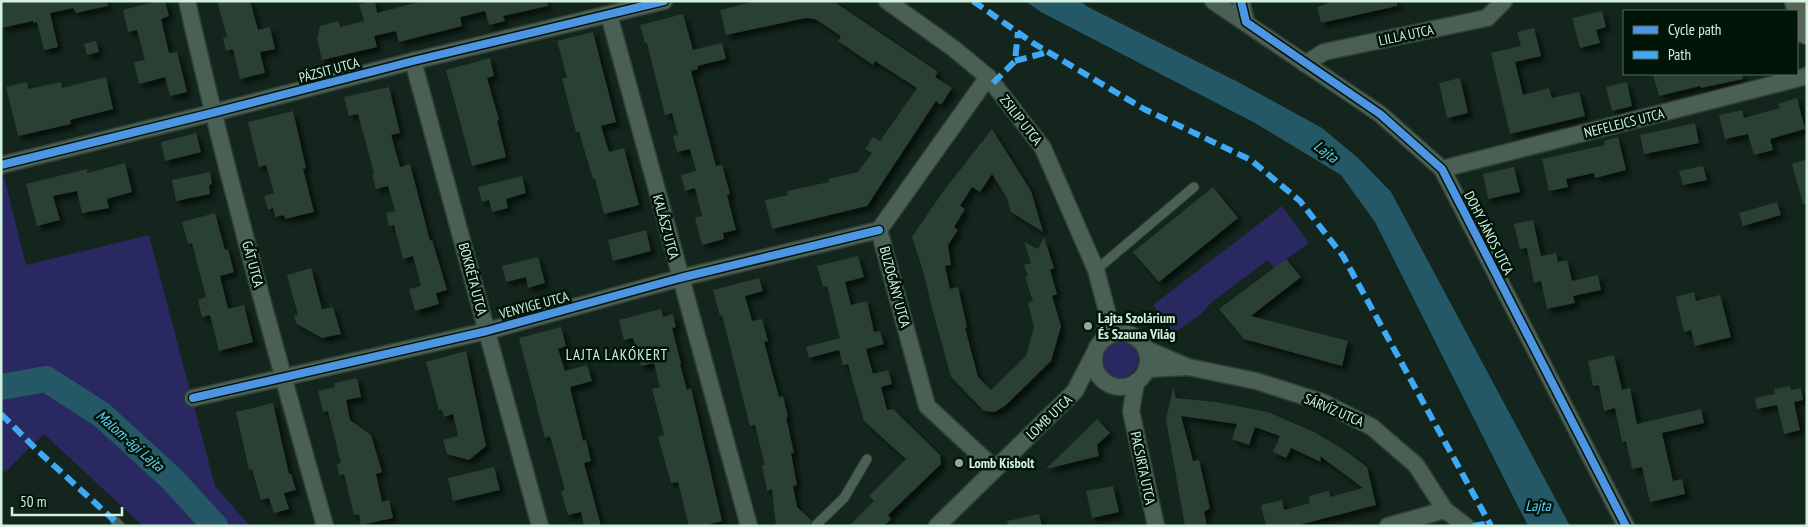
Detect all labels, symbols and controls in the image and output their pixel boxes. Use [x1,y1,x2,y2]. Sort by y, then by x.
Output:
legend [1623,10,1798,75]
street label: LILLA UTCA [1377,20,1435,50]
text: Cycle path [1668,20,1721,39]
text: Path [1668,45,1691,64]
street label: PÁZSIT UTCA [297,53,362,87]
street label: ZSILIP UTCA [996,91,1046,149]
street label: NEFELEJCS UTCA [1582,104,1666,142]
water label: Lajta [1310,136,1343,167]
street label: DOHY JÁNOS UTCA [1460,188,1518,278]
street label: KALÁSZ UTCA [649,193,683,262]
street label: GÁT UTCA [238,239,268,290]
street label: BOKRÉTA UTCA [455,241,491,318]
street label: BUZOGÁNY UTCA [876,244,915,330]
street label: VENYIGE UTCA [496,287,571,323]
place label: Lajta Szolárium És Szauna Világ [1098,309,1175,343]
marker: Lajta Szolárium És Szauna Világ [1082,320,1094,332]
district label: LAJTA LAKÓKERT [566,345,668,364]
street label: SÁRVÍZ UTCA [1302,389,1367,431]
street label: LOMB UTCA [1022,391,1076,443]
water label: Malom-ági Lajta [92,406,169,476]
street label: PACSIRTA UTCA [1127,430,1160,506]
place label: Lomb Kisbolt [969,454,1034,472]
marker: Lomb Kisbolt [953,457,965,469]
scale bar [12,484,122,516]
text: 50 m [20,492,46,511]
water label: Lajta [1525,496,1552,515]

